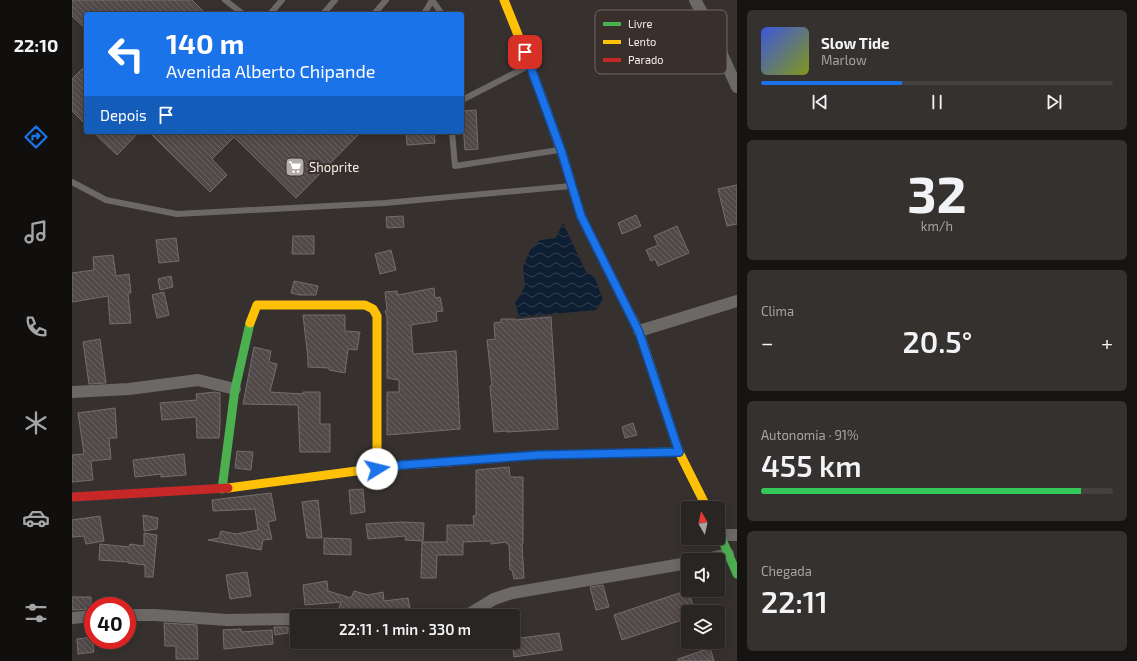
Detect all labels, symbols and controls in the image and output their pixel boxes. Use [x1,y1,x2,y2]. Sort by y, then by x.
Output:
legend [595,10,727,74]
text: Livre [628,17,652,30]
text: 140 m [166,26,244,60]
icon: left [100,28,152,80]
text: 22:10 [14,34,58,56]
text: Slow Tide [821,34,889,52]
pin [508,35,542,69]
text: Lento [628,35,656,48]
icon: arrive [514,41,536,63]
text: Marlow [821,52,867,68]
text: Parado [628,53,664,66]
text: Avenida Alberto Chipande [166,60,375,82]
icon: previous [809,91,831,113]
icon: pause [926,91,948,113]
icon: next [1043,91,1065,113]
icon: arrive [155,104,177,126]
text: Depois [100,106,147,124]
icon: directions [22,123,50,151]
supermarket icon: Shoprite [284,156,306,178]
place label: Shoprite [309,159,359,175]
text: 32 [907,161,967,223]
icon: music [22,218,50,246]
text: km/h [921,218,953,234]
text: Clima [761,303,794,319]
icon: phone [22,313,50,341]
text: 20.5° [902,323,972,359]
text: − [761,329,774,355]
text: + [1101,329,1113,355]
icon: climate [22,409,50,437]
text: Autonomia · 91% [761,427,859,443]
text: 455 km [761,447,862,483]
position arrow [356,448,398,490]
north arrow [681,501,725,545]
map controls [681,501,725,649]
icon: car [22,504,50,532]
button: sound [681,553,725,597]
text: Chegada [761,563,812,579]
text: 22:11 [761,583,828,619]
speed limit sign: 40 [84,597,136,649]
icon: filters [22,599,50,627]
button: layers [681,605,725,649]
text: 22:11 · 1 min · 330 m [339,620,471,638]

